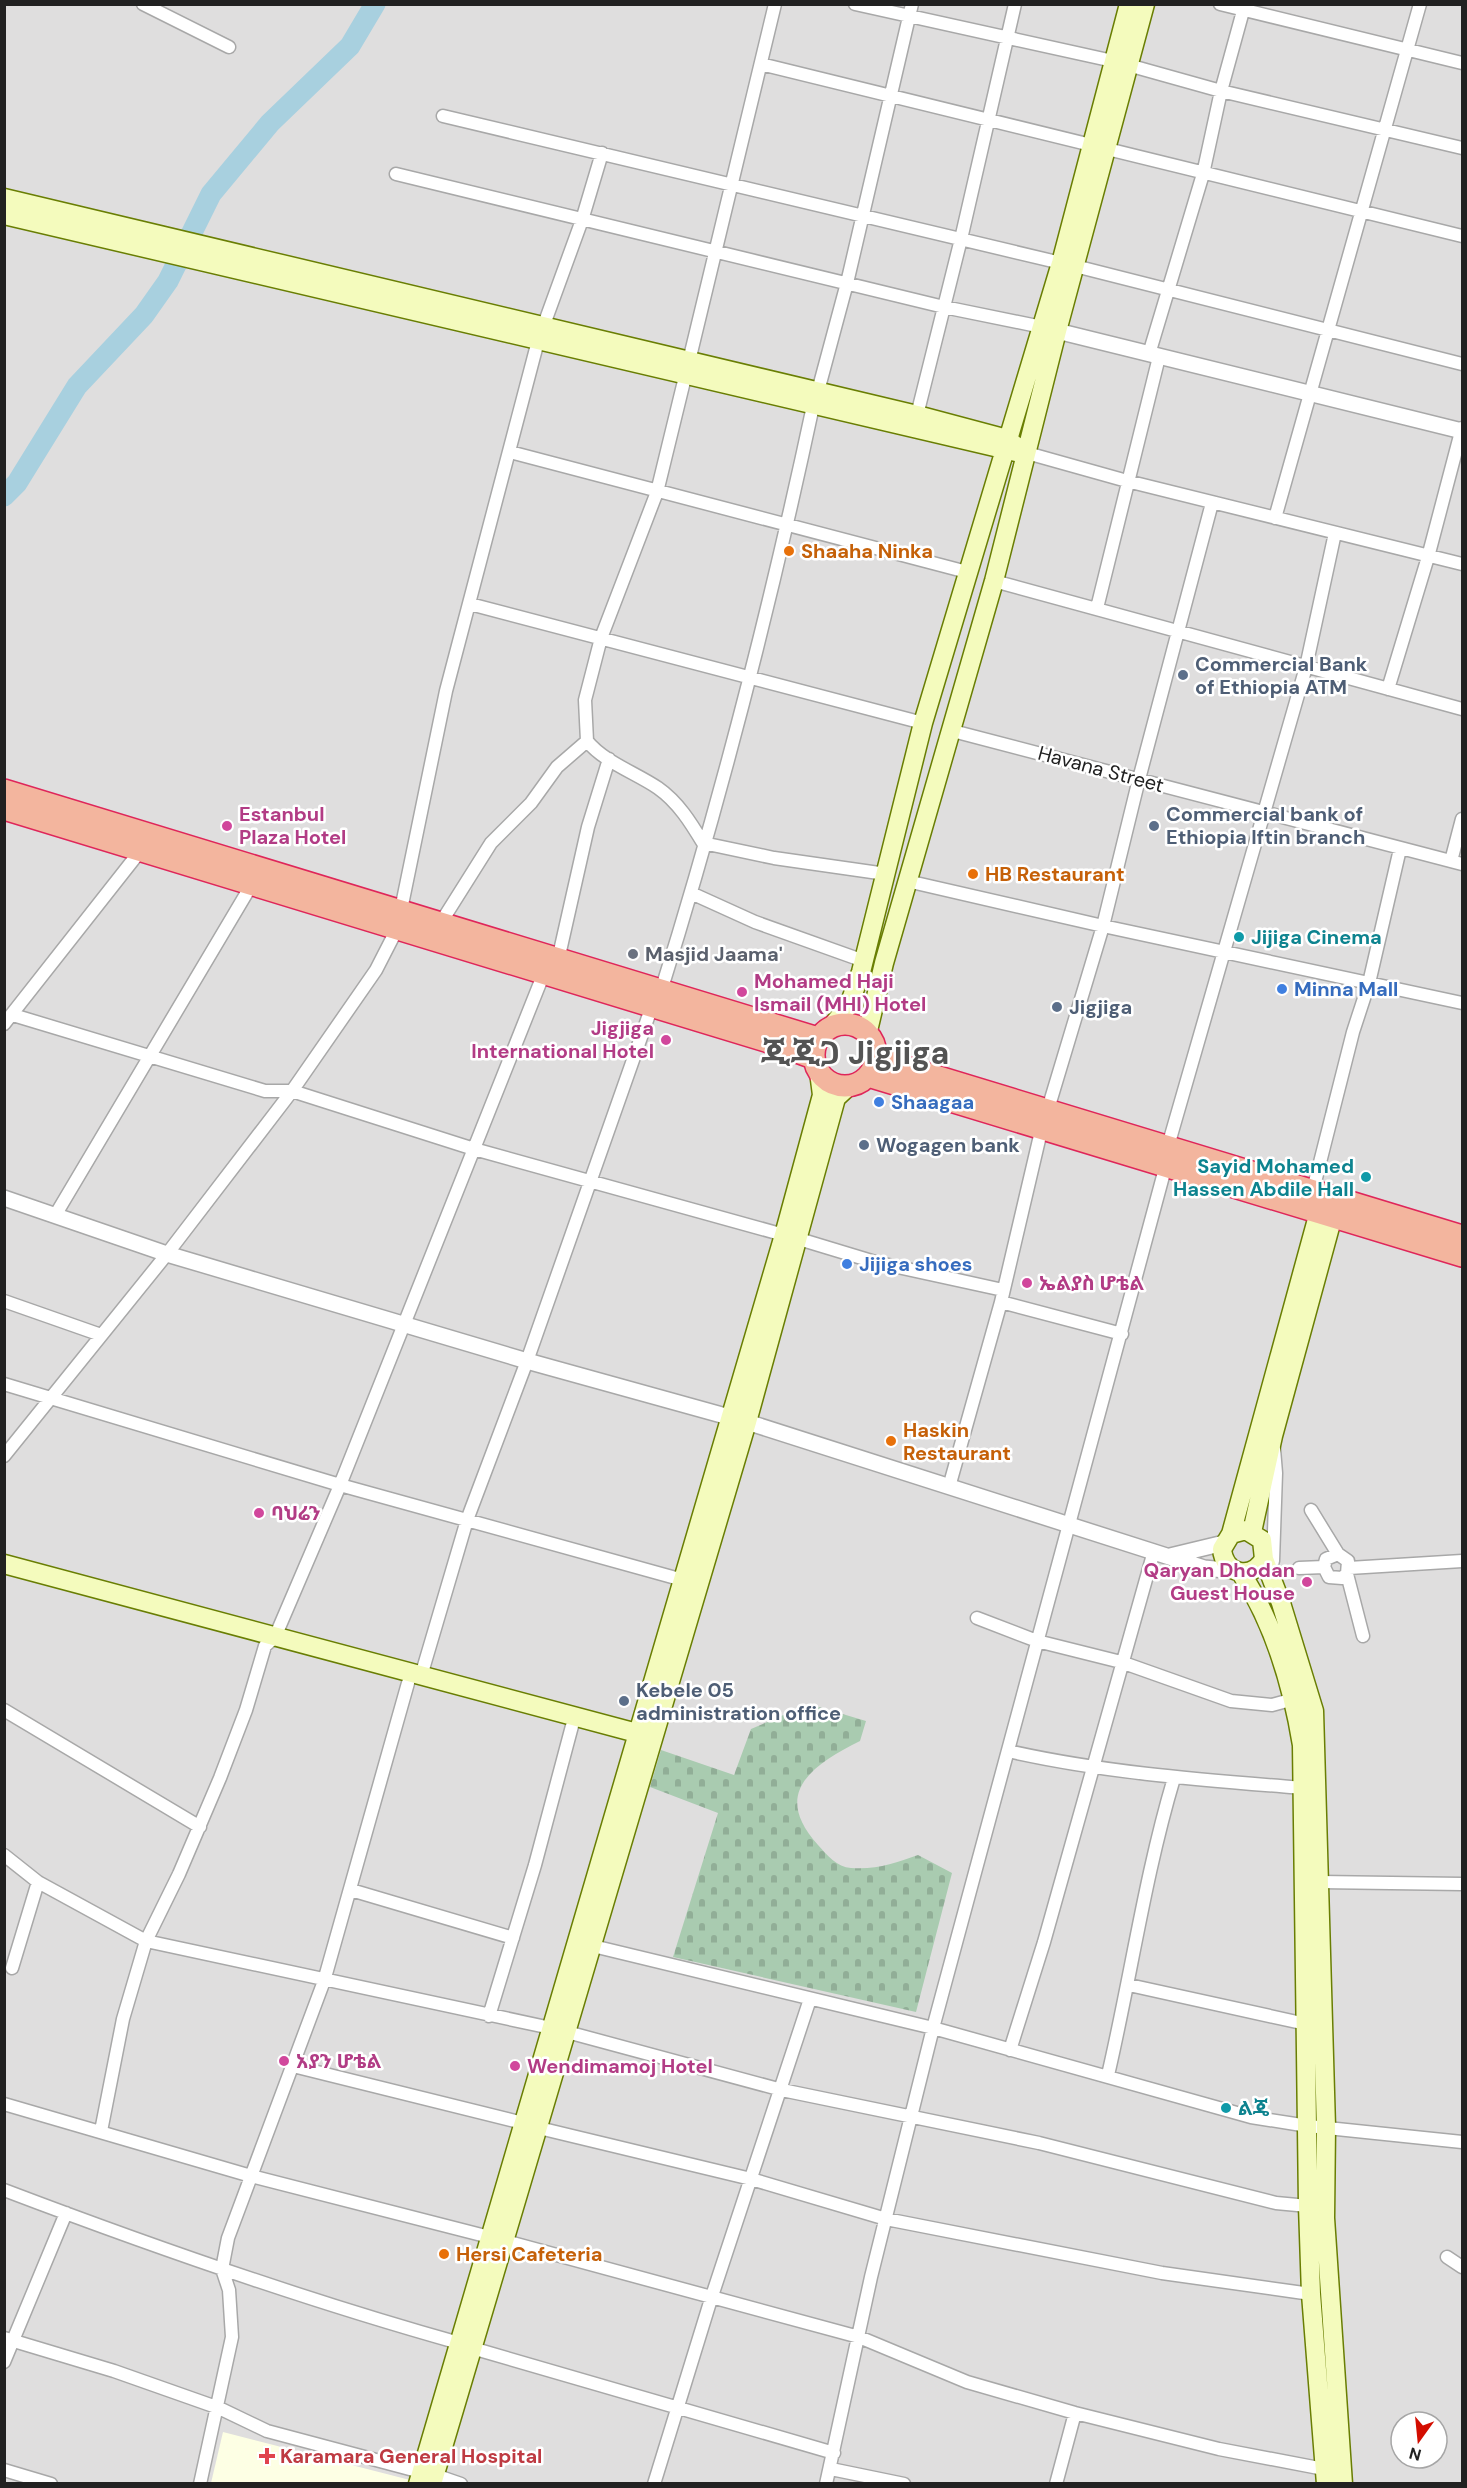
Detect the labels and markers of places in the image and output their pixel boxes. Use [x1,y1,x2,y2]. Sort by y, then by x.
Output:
place label: Shaaha Ninka [801,538,933,564]
marker: Shaaha Ninka [782,544,796,558]
place label: Commercial Bank of Ethiopia ATM [1195,651,1368,700]
marker: Commercial Bank of Ethiopia ATM [1176,668,1190,682]
place label: Estanbul Plaza Hotel [239,801,346,850]
place label: Commercial bank of Ethiopia Iftin branch [1166,801,1365,850]
marker: Estanbul Plaza Hotel [220,819,234,833]
marker: Commercial bank of Ethiopia Iftin branch [1147,819,1161,833]
place label: HB Restaurant [985,861,1125,887]
marker: HB Restaurant [966,867,980,881]
place label: Jijiga Cinema [1251,924,1382,950]
marker: Jijiga Cinema [1232,930,1246,944]
place label: Masjid Jaama' [645,941,783,967]
marker: Masjid Jaama' [626,947,640,961]
place label: Mohamed Haji Ismail (MHI) Hotel [754,968,926,1017]
place label: Minna Mall [1294,976,1398,1002]
marker: Minna Mall [1275,982,1289,996]
marker: Mohamed Haji Ismail (MHI) Hotel [735,985,749,999]
place label: Jigjiga [1069,994,1132,1020]
marker: Jigjiga [1050,1000,1064,1014]
place label: Jigjiga International Hotel [471,1015,654,1064]
marker: Jigjiga International Hotel [659,1033,673,1047]
place label: Shaagaa [891,1089,974,1115]
marker: Shaagaa [872,1095,886,1109]
place label: Wogagen bank [876,1132,1020,1158]
marker: Wogagen bank [857,1138,871,1152]
place label: Sayid Mohamed Hassen Abdile Hall [1173,1153,1354,1202]
marker: Sayid Mohamed Hassen Abdile Hall [1359,1170,1373,1184]
place label: Jijiga shoes [859,1251,972,1277]
marker: Jijiga shoes [840,1257,854,1271]
place label: ኤልያስ ሆቴል [1039,1270,1145,1296]
marker: ኤልያስ ሆቴል [1020,1276,1034,1290]
place label: Haskin Restaurant [903,1417,1011,1466]
marker: Haskin Restaurant [884,1434,898,1448]
place label: ባህሬን [271,1500,321,1526]
marker: ባህሬን [252,1506,266,1520]
place label: Qaryan Dhodan Guest House [1144,1557,1295,1606]
marker: Qaryan Dhodan Guest House [1300,1575,1314,1589]
place label: Kebele 05 administration office [636,1677,841,1726]
marker: Kebele 05 administration office [617,1694,631,1708]
place label: አያን ሆቴል [296,2048,382,2074]
place label: Wendimamoj Hotel [527,2053,713,2079]
marker: አያን ሆቴል [277,2054,291,2068]
marker: Wendimamoj Hotel [508,2059,522,2073]
place label: ልጄ [1238,2095,1270,2121]
marker: ልጄ [1219,2101,1233,2115]
place label: Hersi Cafeteria [456,2241,603,2267]
marker: Hersi Cafeteria [437,2247,451,2261]
place label: Karamara General Hospital [280,2443,542,2469]
marker: Karamara General Hospital [258,2447,276,2465]

